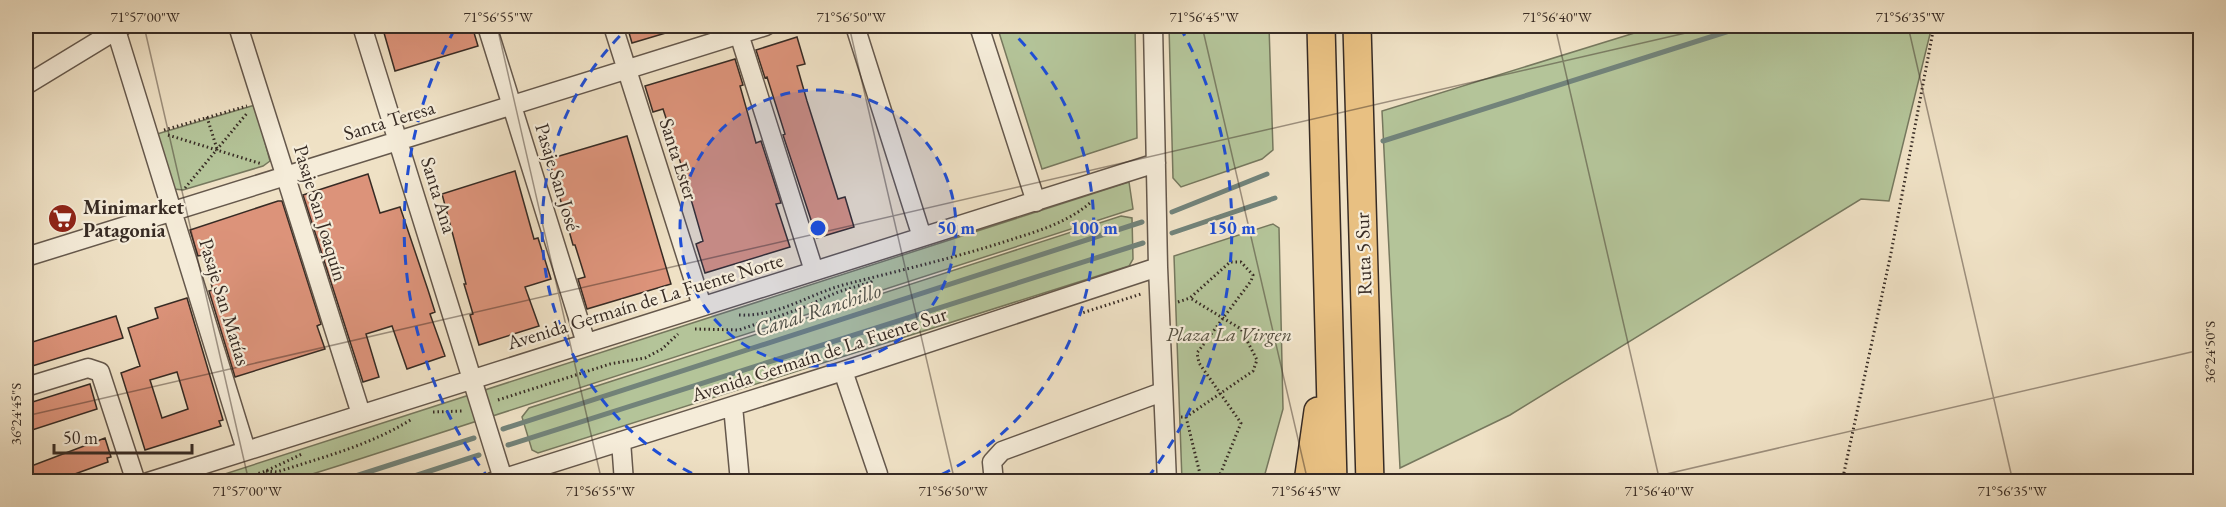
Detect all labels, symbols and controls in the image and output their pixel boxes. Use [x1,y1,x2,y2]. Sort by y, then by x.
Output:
text: 71°57'00"W [110,7,180,26]
text: 71°56'55"W [463,7,533,26]
text: 71°56'50"W [816,7,886,26]
text: 71°56'45"W [1169,7,1239,26]
text: 71°56'40"W [1522,7,1592,26]
text: 71°56'35"W [1875,7,1945,26]
street label: Santa Teresa [340,94,438,146]
street label: Santa Ester [654,115,705,204]
street label: Pasaje San José [529,120,587,234]
street label: Pasaje San Joaquín [288,142,354,285]
street label: Santa Ana [415,154,463,236]
place label: Minimarket Patagonia [83,194,184,243]
supermarket icon: Minimarket Patagonia [46,202,78,234]
street label: Ruta 5 Sur [1349,212,1377,296]
text: 50 m [937,216,975,239]
text: 100 m [1070,216,1118,239]
text: 150 m [1208,216,1256,239]
centre of rings [808,218,828,238]
street label: Pasaje San Matías [193,235,257,369]
street label: Avenida Germaín de La Fuente Norte [503,246,786,356]
water label: Canal Ranchillo [751,276,885,343]
street label: Avenida Germaín de La Fuente Sur [687,300,950,408]
park label: Plaza La Virgen [1166,321,1292,347]
text: 36°24'50"S [2200,321,2219,383]
text: 36°24'45"S [6,383,25,445]
scale bar [54,417,192,455]
text: 50 m [63,426,98,449]
text: 71°57'00"W [212,481,282,500]
text: 71°56'55"W [565,481,635,500]
text: 71°56'50"W [918,481,988,500]
text: 71°56'45"W [1271,481,1341,500]
text: 71°56'40"W [1624,481,1694,500]
text: 71°56'35"W [1977,481,2047,500]

